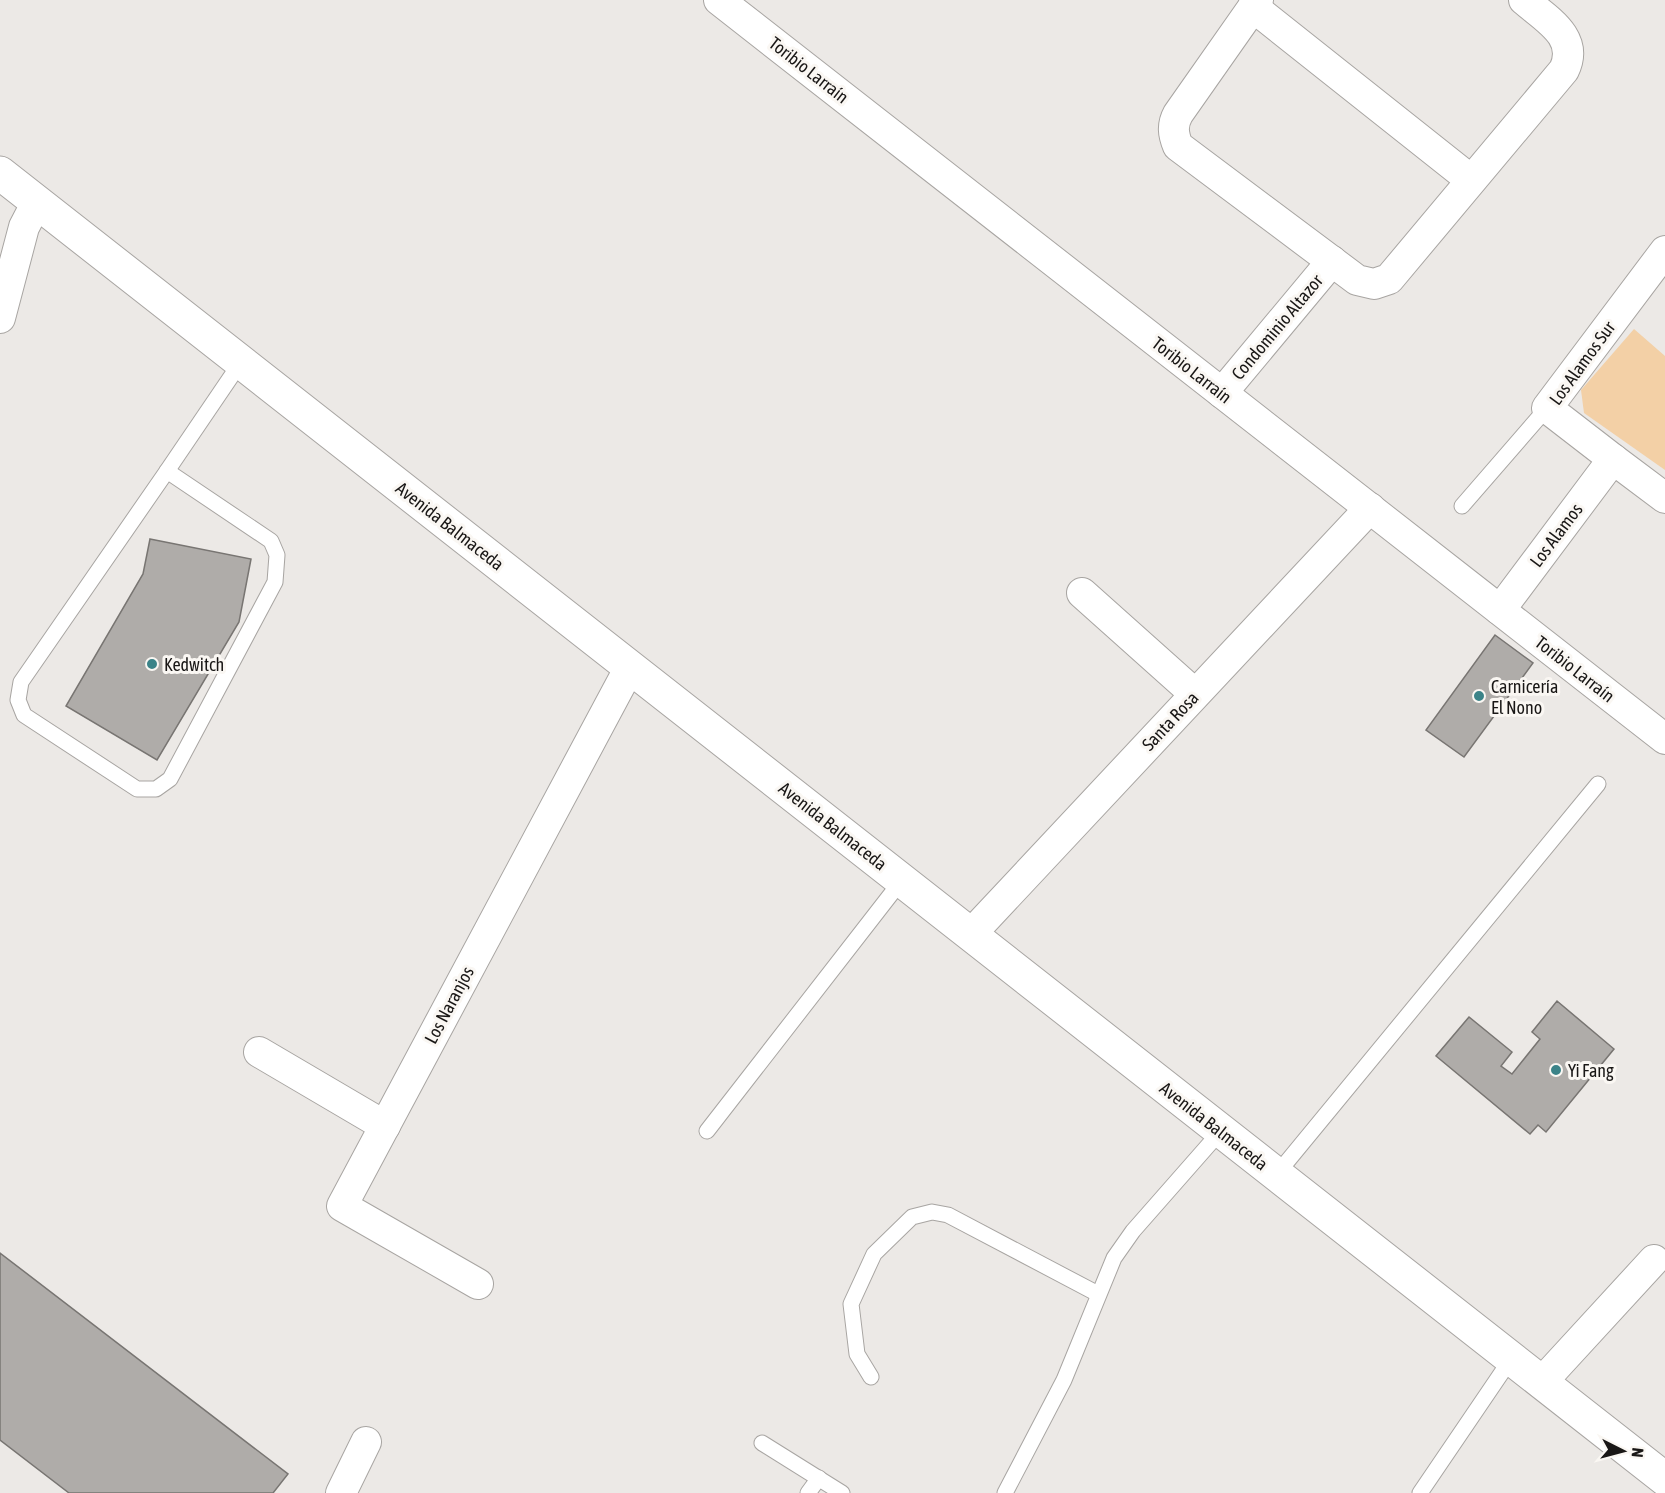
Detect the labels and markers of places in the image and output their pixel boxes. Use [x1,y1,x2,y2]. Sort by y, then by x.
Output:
place label: Kedwitch [164,654,224,675]
marker: Kedwitch [145,657,159,671]
place label: Carnicería El Nono [1491,676,1558,718]
marker: Carnicería El Nono [1472,689,1486,703]
place label: Yi Fang [1568,1060,1614,1081]
marker: Yi Fang [1549,1063,1563,1077]

